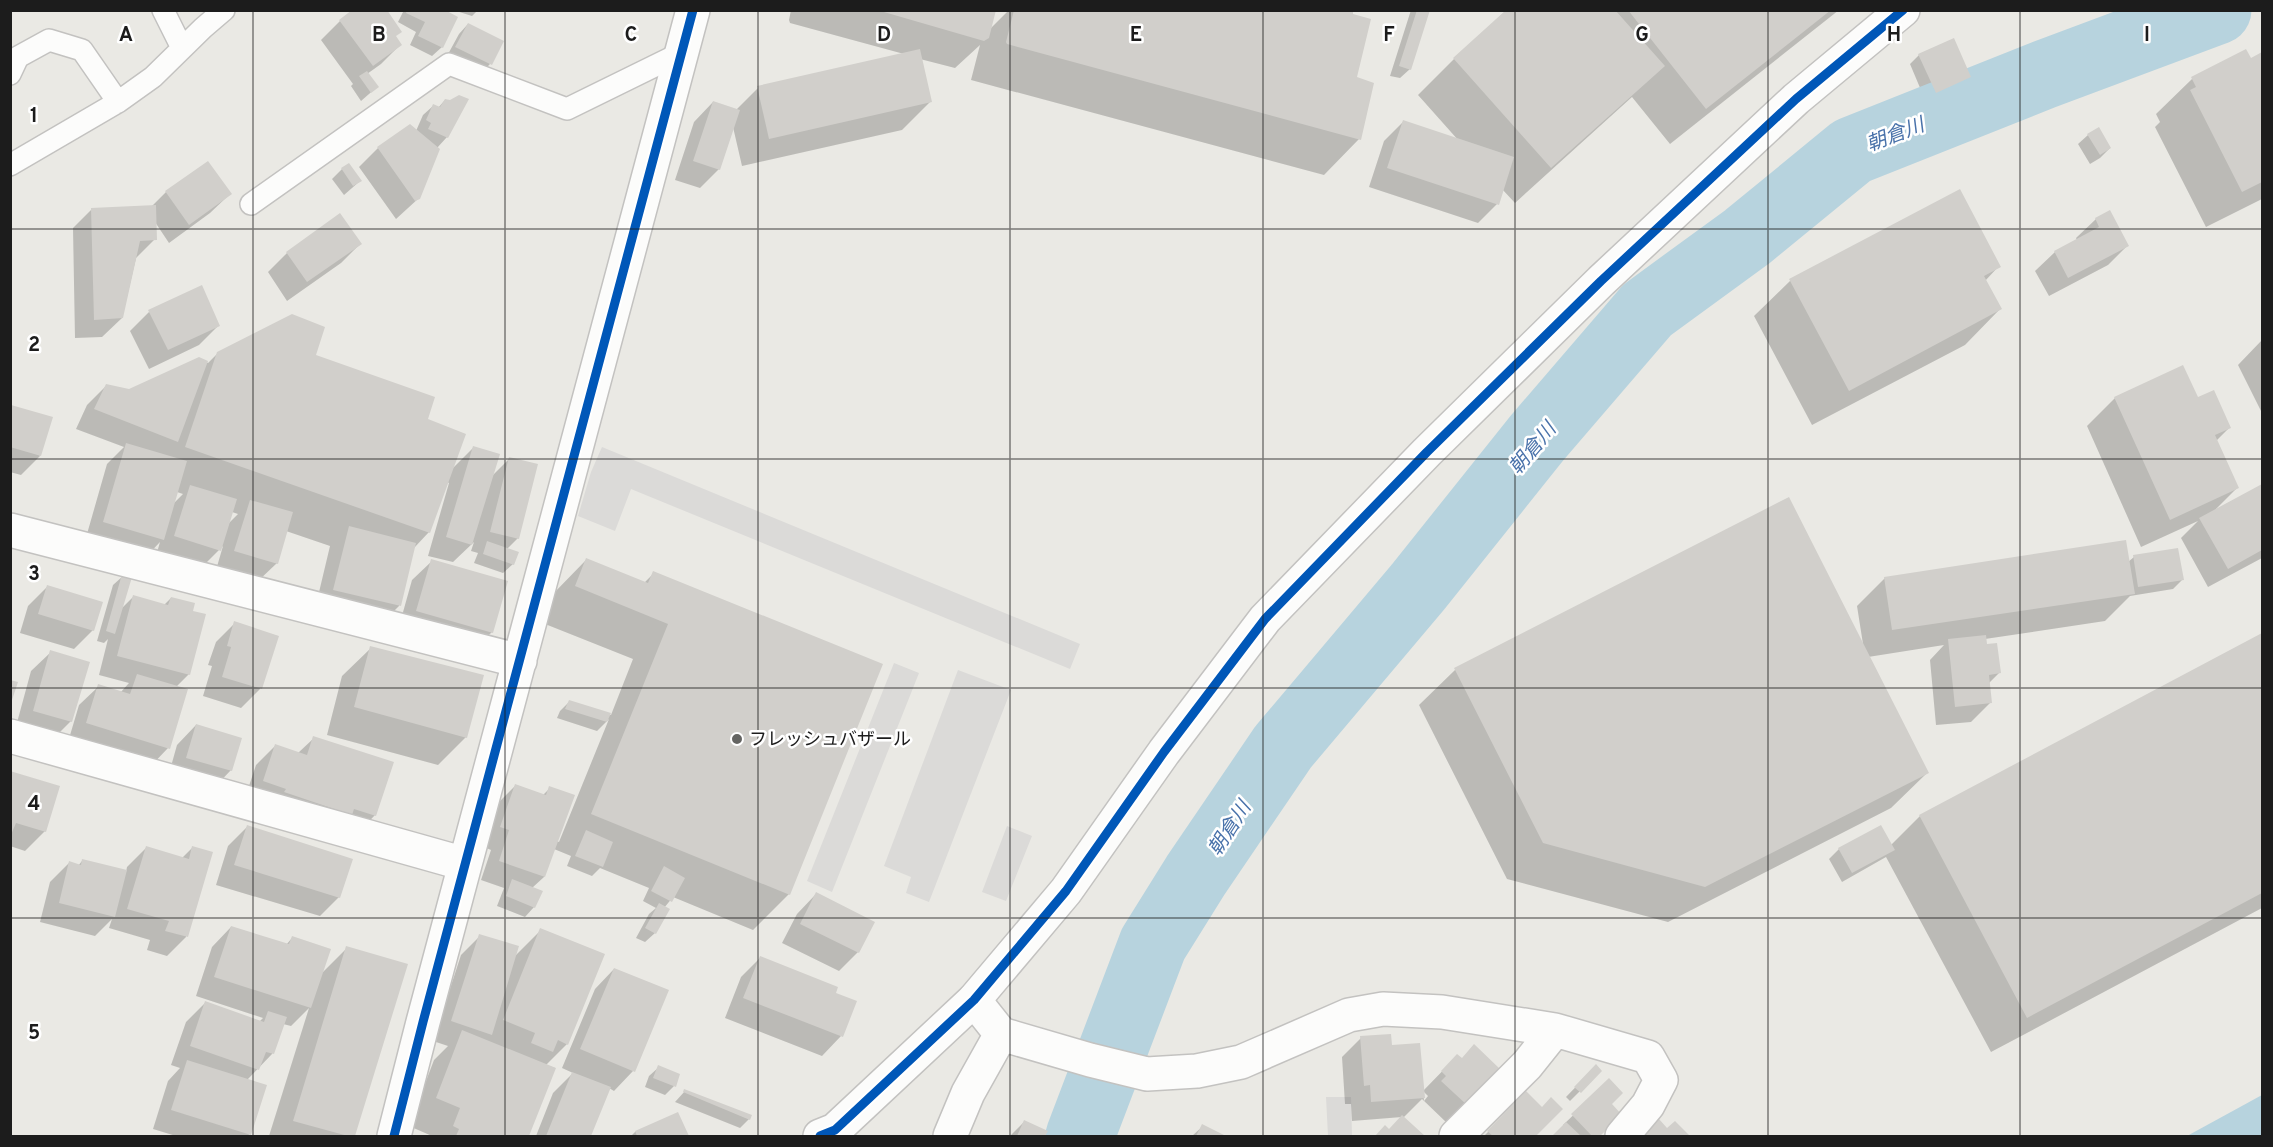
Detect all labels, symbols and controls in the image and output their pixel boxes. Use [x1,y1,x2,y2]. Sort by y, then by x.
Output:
text: A [119,23,133,49]
text: B [372,23,386,49]
text: C [625,23,637,49]
text: D [877,23,891,49]
text: E [1130,23,1142,49]
text: F [1383,23,1395,49]
text: G [1635,23,1649,49]
text: H [1887,23,1901,49]
text: I [2144,23,2150,49]
text: 1 [30,104,38,130]
water label: 朝倉川 [1863,112,1930,159]
text: 2 [28,333,40,359]
water label: 朝倉川 [1504,416,1564,481]
text: 3 [28,562,40,588]
place label: フレッシュバザール [749,729,911,752]
marker: フレッシュバザール [730,732,744,746]
text: 4 [28,792,40,818]
water label: 朝倉川 [1203,795,1259,861]
text: 5 [28,1021,40,1047]

